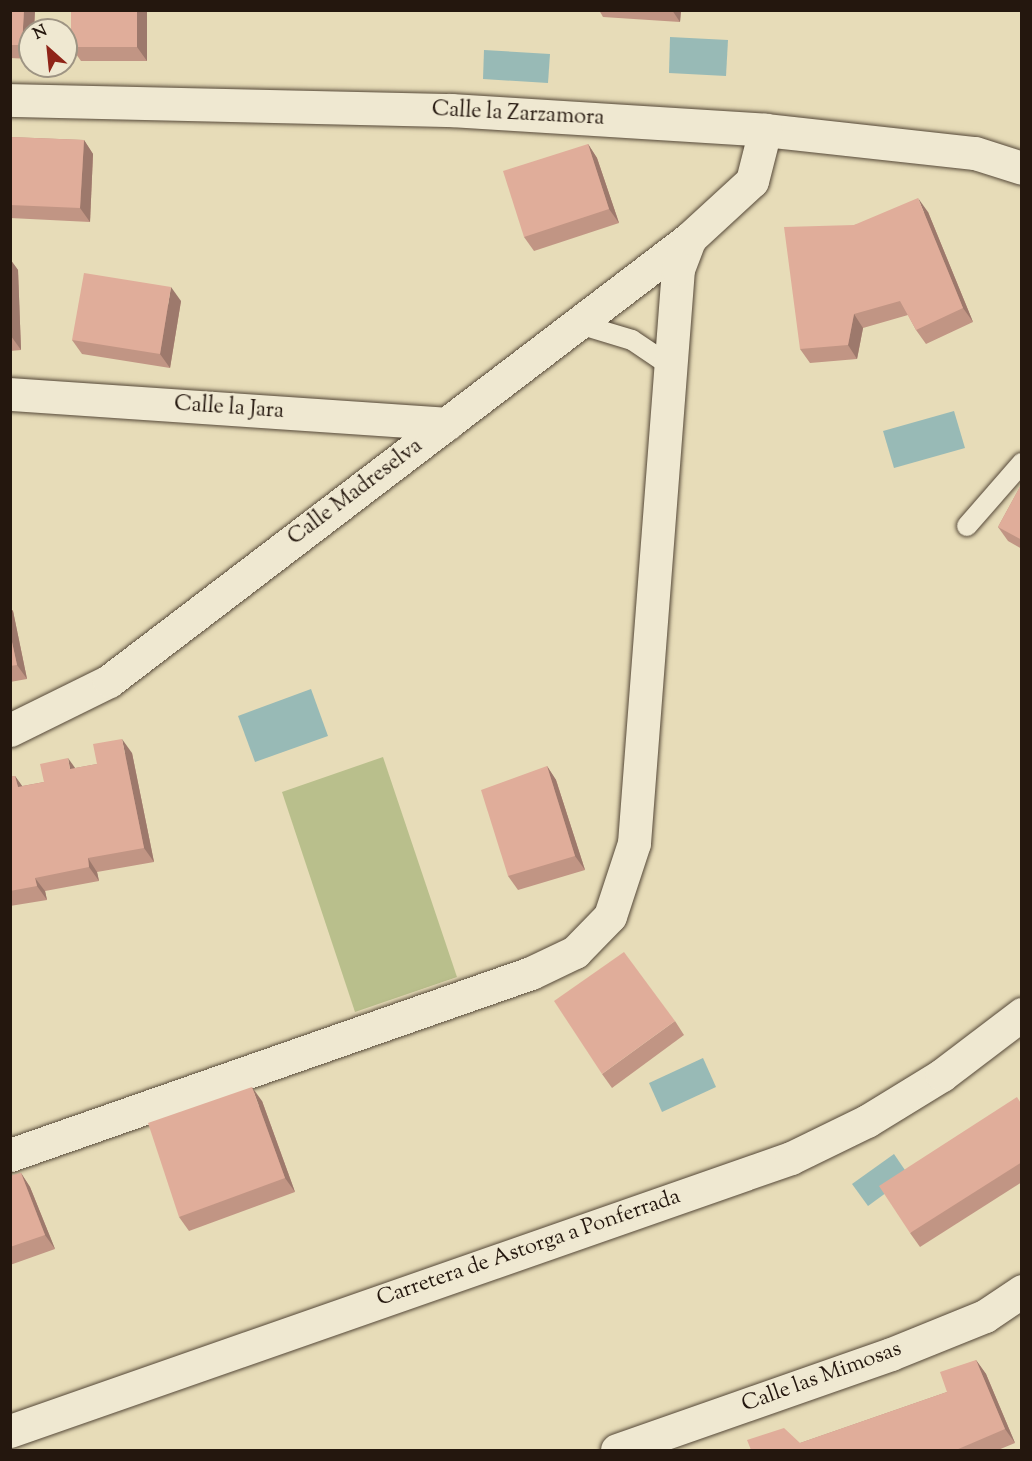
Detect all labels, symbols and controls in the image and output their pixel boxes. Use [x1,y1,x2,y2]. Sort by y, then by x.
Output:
north arrow [18,18,78,78]
text: N [30,20,51,46]
street label: Calle la Zarzamora [431,97,605,133]
street label: Calle la Jara [173,392,285,426]
street label: Calle Madreselva [283,434,429,552]
street label: Carretera de Astorga a Ponferrada [374,1185,684,1313]
street label: Calle las Mimosas [739,1337,905,1419]

